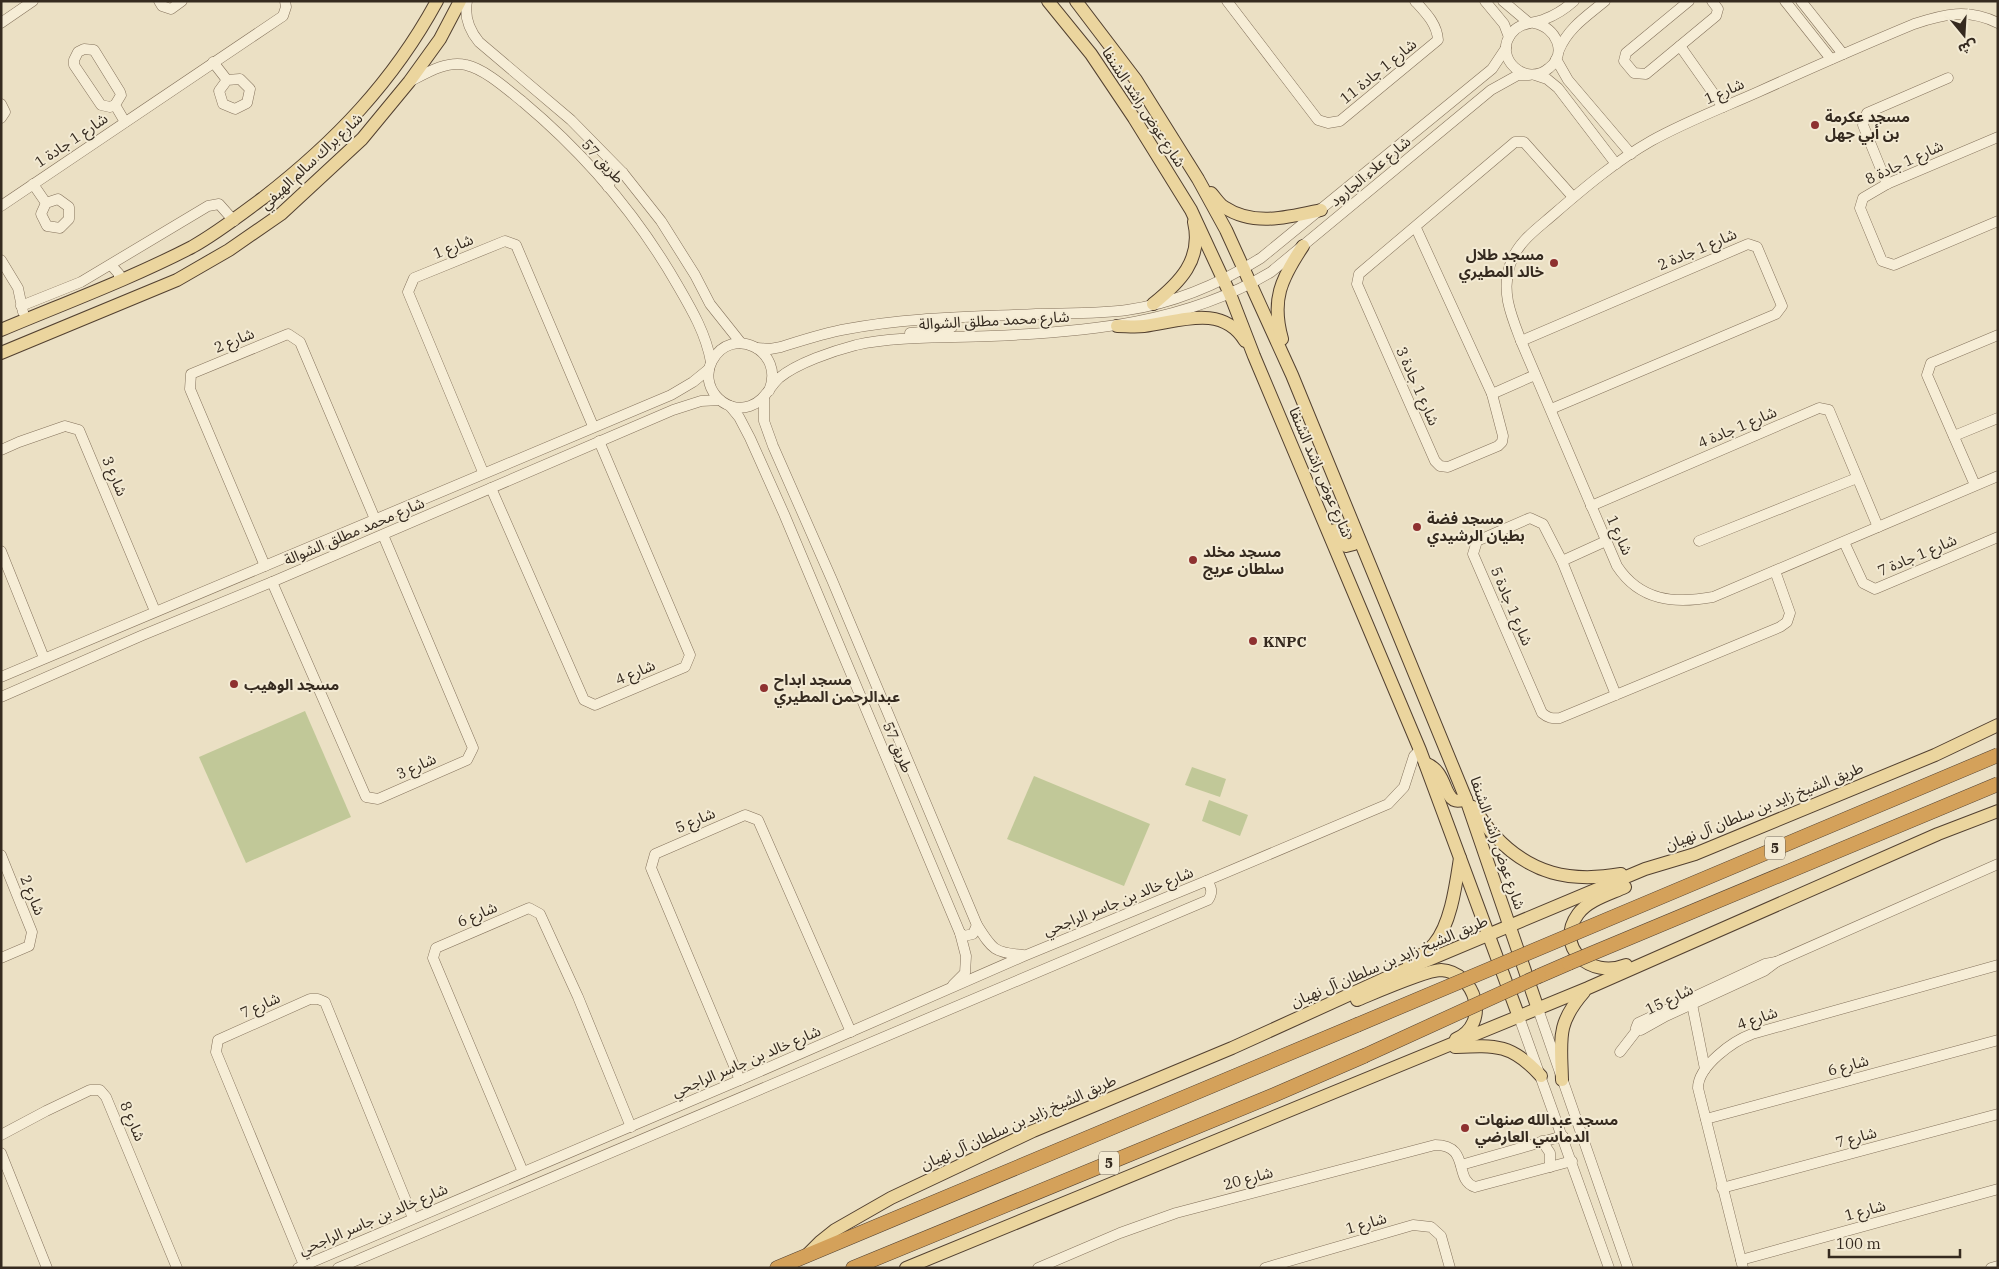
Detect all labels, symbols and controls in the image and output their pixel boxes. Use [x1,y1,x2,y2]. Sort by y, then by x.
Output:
north arrow [1939,10,1989,60]
street label: شارع 1 جادة 11 [1336,34,1422,110]
text: ش [1956,36,1980,59]
street label: شارع عوض راشد الشنفا [1096,43,1190,172]
street label: شارع 1 [1701,74,1748,111]
place label: مسجد عكرمة بن أبي جهل [1825,107,1910,145]
street label: شارع 1 جادة 1 [31,108,113,174]
street label: شارع براك سالم الهيفي [256,108,369,216]
marker: مسجد عكرمة بن أبي جهل [1809,119,1821,131]
street label: شارع علاء الجارود [1326,132,1416,213]
street label: طريق 57 [577,135,628,188]
street label: شارع 1 جادة 8 [1862,136,1948,191]
street label: شارع 1 جادة 2 [1655,224,1741,277]
street label: شارع 1 [430,229,477,265]
place label: مسجد طلال خالد المطيري [1459,245,1545,283]
marker: مسجد طلال خالد المطيري [1548,257,1560,269]
street label: شارع محمد مطلق الشوالة [918,307,1070,336]
street label: شارع 2 [211,323,258,359]
street label: شارع 1 جادة 3 [1389,344,1444,430]
street label: شارع 1 جادة 4 [1695,402,1781,455]
street label: شارع عوض راشد الشنفا [1282,404,1357,541]
street label: شارع 3 [95,453,132,500]
street label: شارع محمد مطلق الشوالة [281,493,429,572]
place label: مسجد فضة بطيان الرشيدي [1427,509,1525,547]
street label: شارع 1 [1600,512,1637,559]
marker: مسجد فضة بطيان الرشيدي [1411,521,1423,533]
street label: شارع 1 جادة 7 [1875,530,1961,583]
place label: مسجد مخلد سلطان عريج [1203,542,1284,580]
marker: مسجد مخلد سلطان عريج [1187,554,1199,566]
street label: شارع 1 جادة 5 [1484,564,1537,650]
place label: KNPC [1263,632,1307,651]
marker: KNPC [1247,635,1259,647]
street label: شارع 4 [612,655,659,692]
place label: مسجد ابداح عبدالرحمن المطيري [774,670,900,708]
place label: مسجد الوهيب [244,675,339,694]
marker: مسجد الوهيب [228,678,240,690]
marker: مسجد ابداح عبدالرحمن المطيري [758,682,770,694]
street label: طريق 57 [878,719,917,776]
street label: شارع 3 [393,749,440,786]
street label: طريق الشيخ زايد بن سلطان آل نهيان [1662,757,1867,857]
street label: شارع عوض راشد الشنفا [1463,774,1530,913]
street label: شارع 5 [672,803,719,840]
road number: 5 [1765,836,1785,860]
street label: شارع خالد بن جاسر الراجحي [1040,862,1197,943]
street label: شارع 2 [14,872,50,919]
street label: شارع 6 [454,897,501,934]
street label: طريق الشيخ زايد بن سلطان آل نهيان [1288,911,1492,1014]
street label: شارع 15 [1642,979,1697,1021]
street label: شارع 7 [237,988,284,1025]
street label: شارع 4 [1734,1002,1781,1037]
street label: شارع خالد بن جاسر الراجحي [669,1021,825,1104]
street label: شارع 6 [1825,1050,1872,1082]
street label: طريق الشيخ زايد بن سلطان آل نهيان [917,1070,1120,1177]
street label: شارع 8 [113,1098,150,1145]
place label: مسجد عبدالله صنهات الدماسي العارضي [1475,1110,1618,1148]
marker: مسجد عبدالله صنهات الدماسي العارضي [1459,1122,1471,1134]
street label: شارع 7 [1833,1122,1880,1154]
road number: 5 [1099,1152,1119,1174]
street label: شارع 20 [1221,1162,1276,1197]
street label: شارع خالد بن جاسر الراجحي [296,1179,452,1262]
street label: شارع 1 [1842,1195,1889,1227]
street label: شارع 1 [1343,1208,1390,1241]
scale bar [1829,1226,1960,1258]
text: 100 m [1836,1234,1881,1253]

